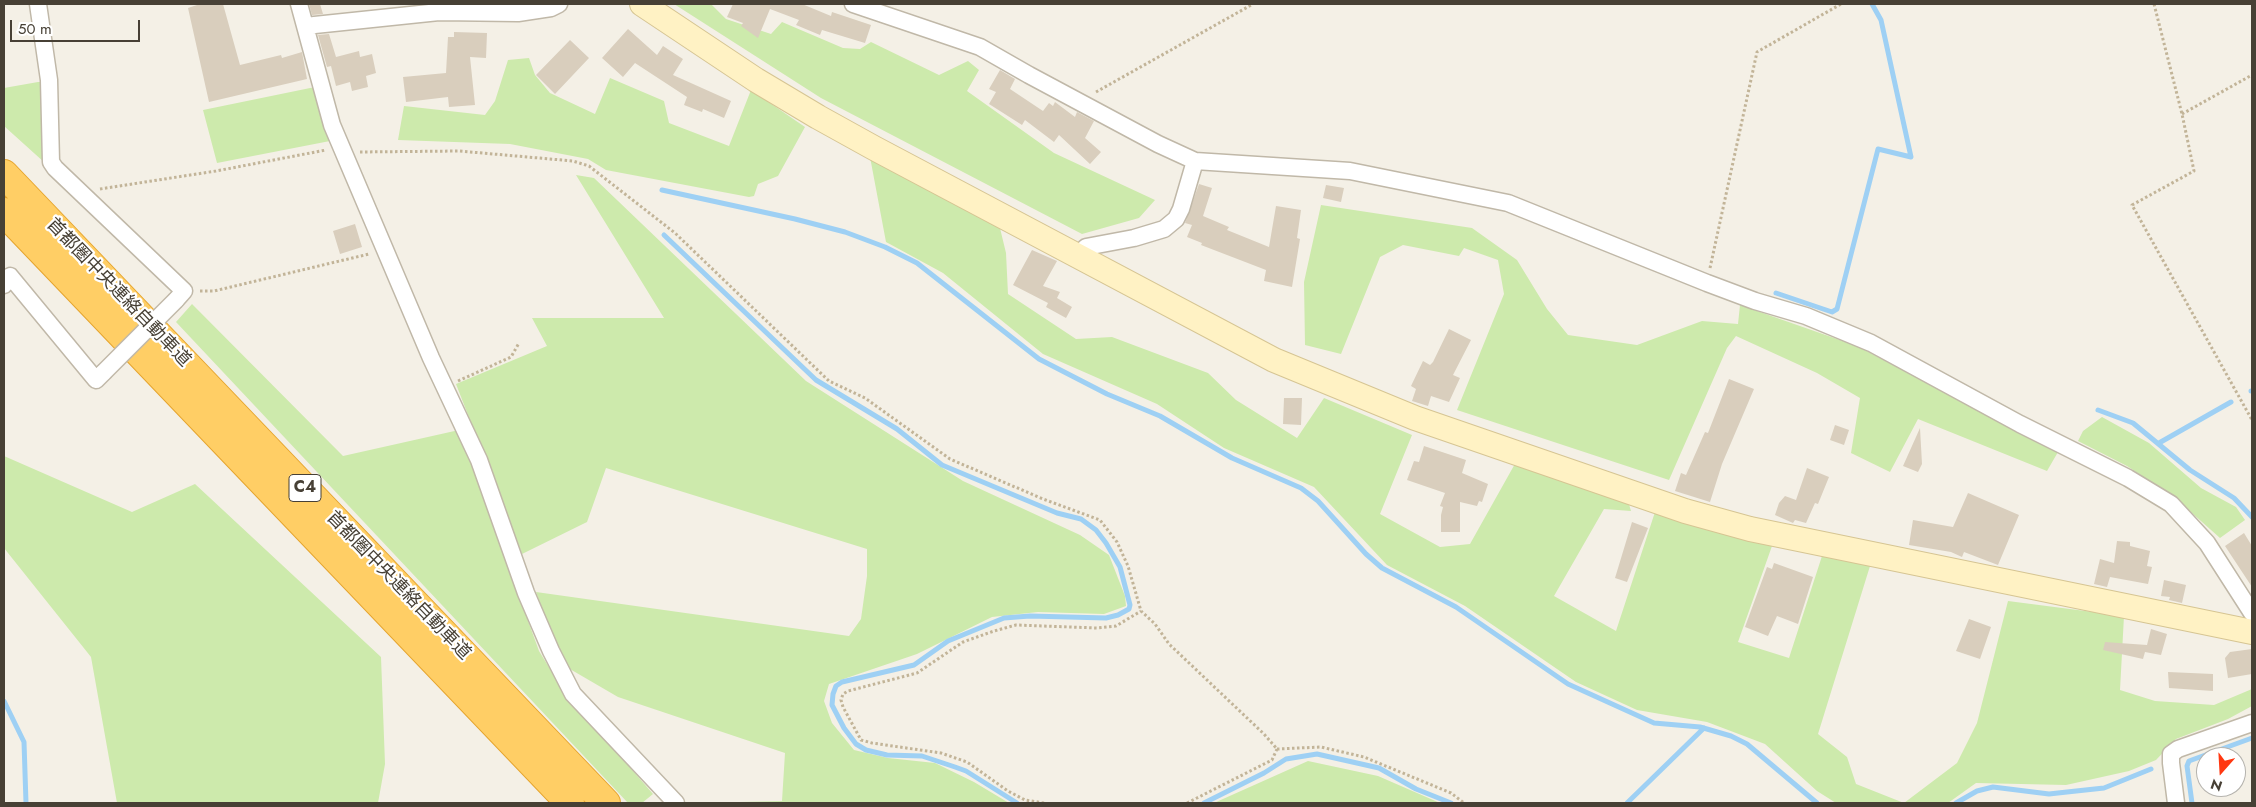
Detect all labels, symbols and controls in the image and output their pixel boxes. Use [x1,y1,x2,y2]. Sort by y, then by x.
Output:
scale bar [12,10,142,42]
text: 50 m [18,18,52,40]
street label: 首都圏中央連絡自動車道 [41,214,195,372]
road number: C4 [289,474,321,502]
street label: 首都圏中央連絡自動車道 [321,507,475,665]
north arrow [2196,747,2246,797]
text: N [2208,774,2225,797]

